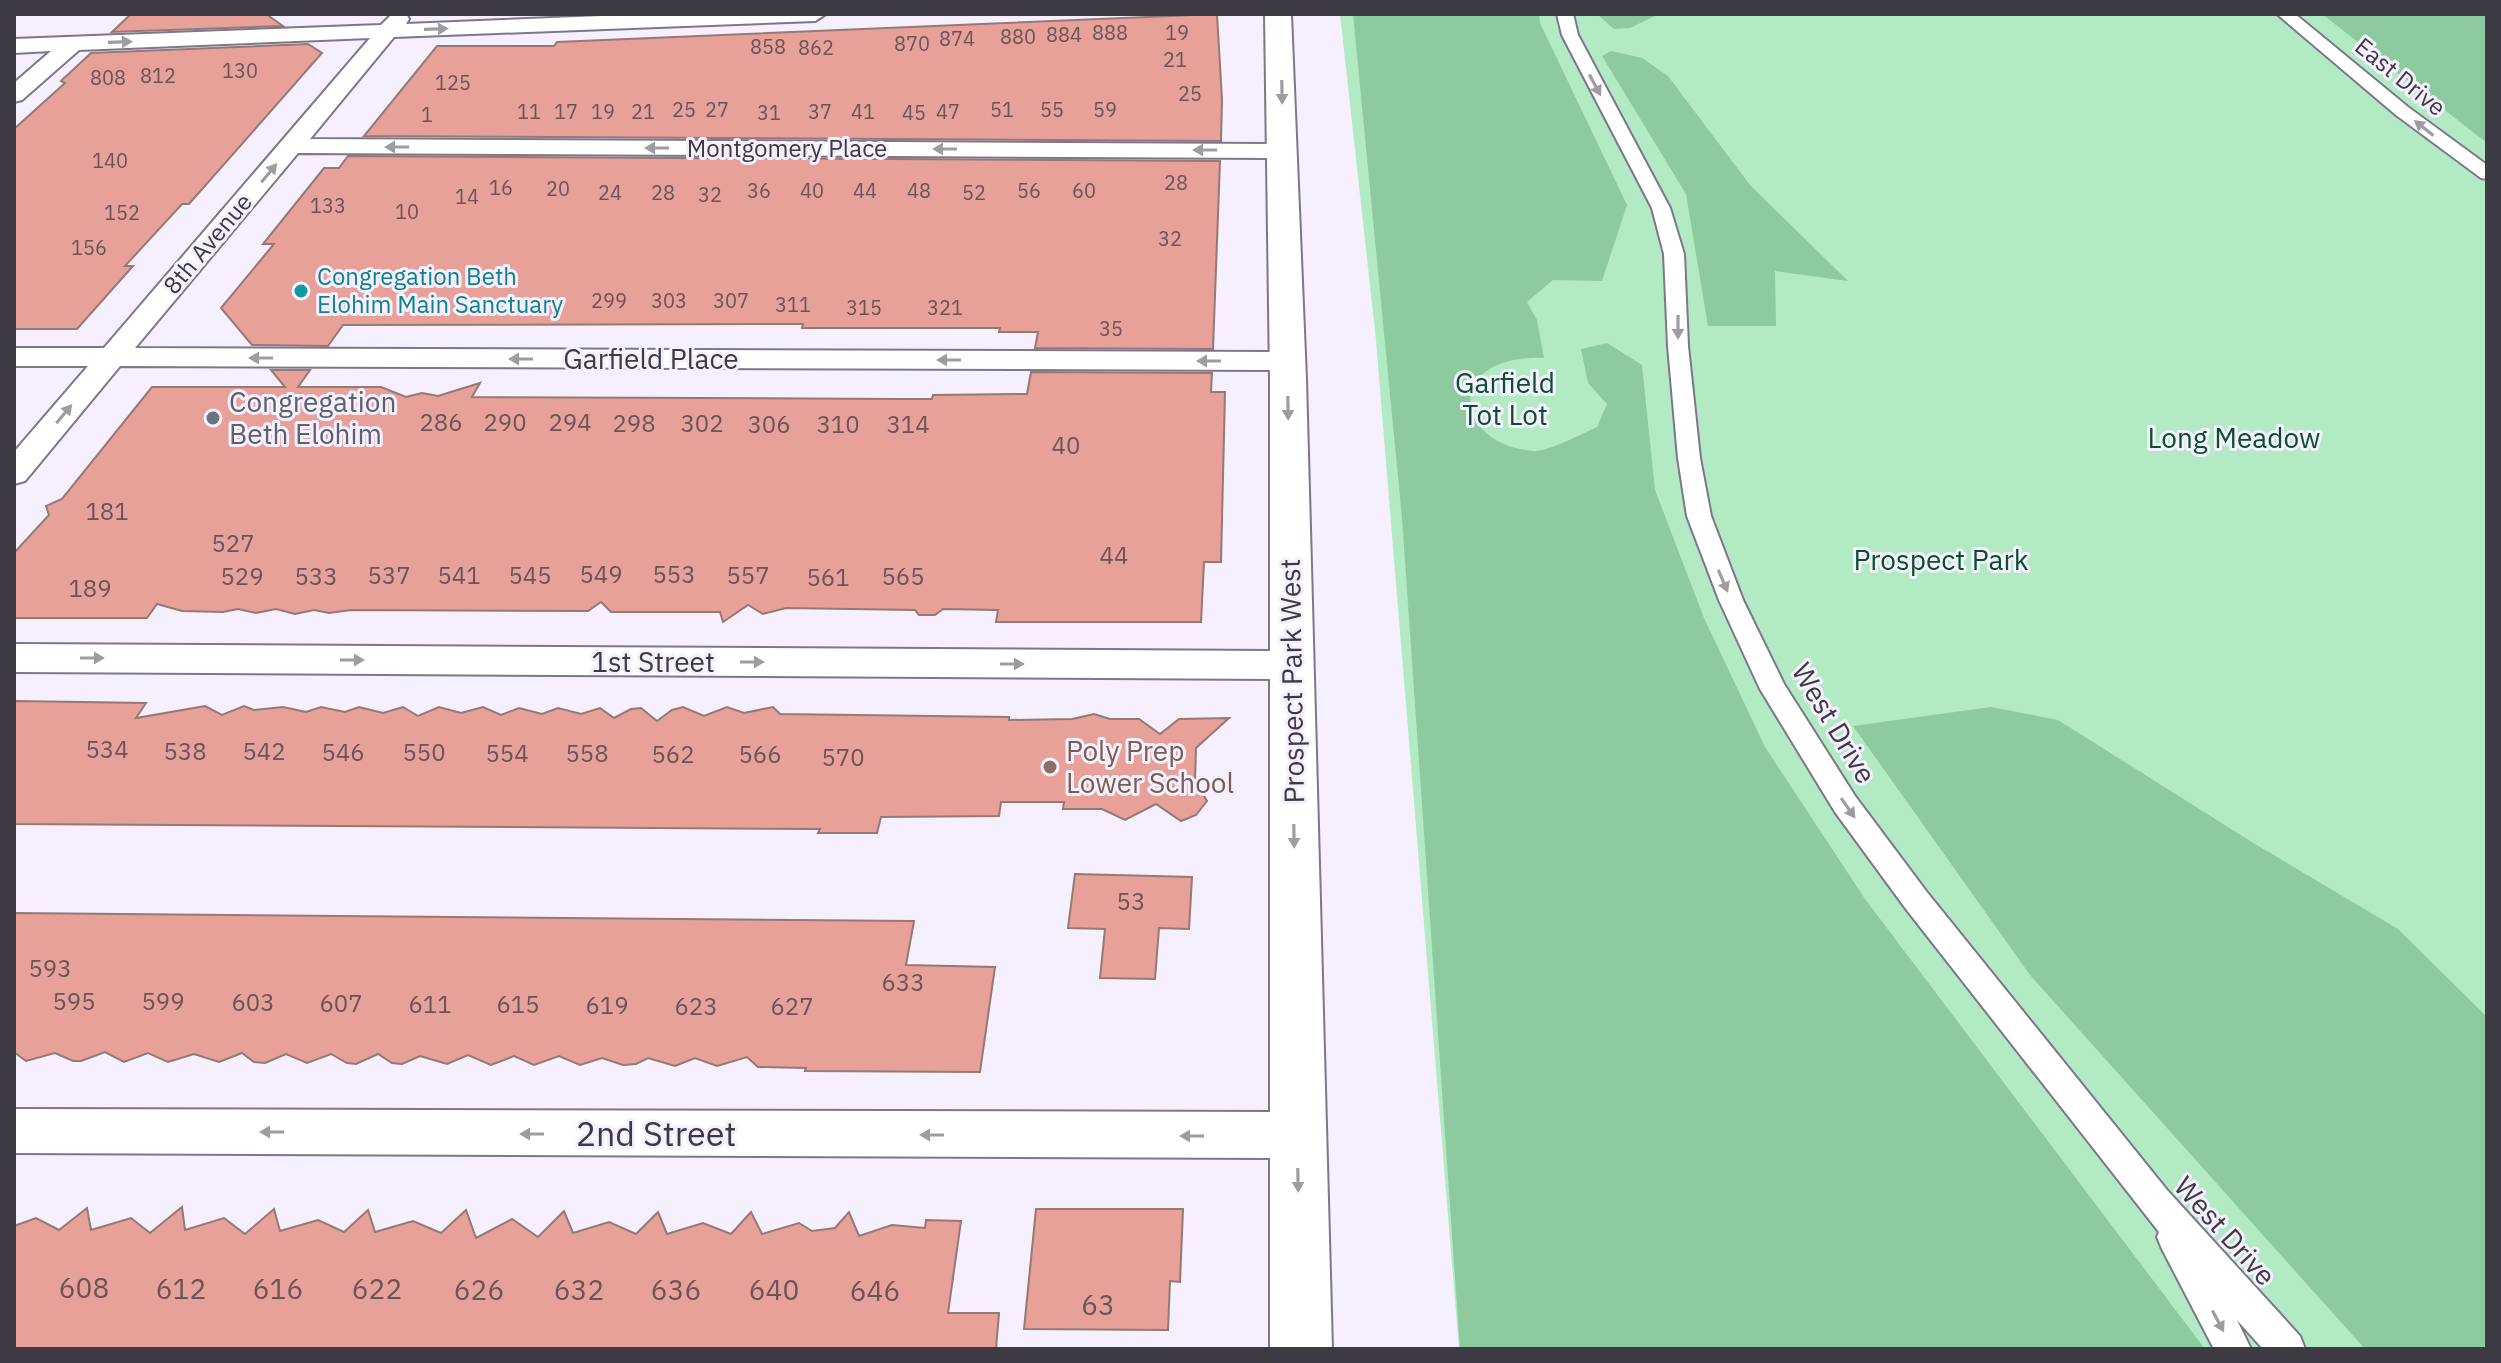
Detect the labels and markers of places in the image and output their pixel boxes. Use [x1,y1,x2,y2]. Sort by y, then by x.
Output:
place label: Congregation Beth Elohim Main Sanctuary [317,260,563,320]
marker: Congregation Beth Elohim Main Sanctuary [292,282,310,300]
place label: Congregation Beth Elohim [229,383,396,452]
marker: Congregation Beth Elohim [204,409,222,427]
place label: Poly Prep Lower School [1066,732,1234,801]
marker: Poly Prep Lower School [1041,758,1059,776]

